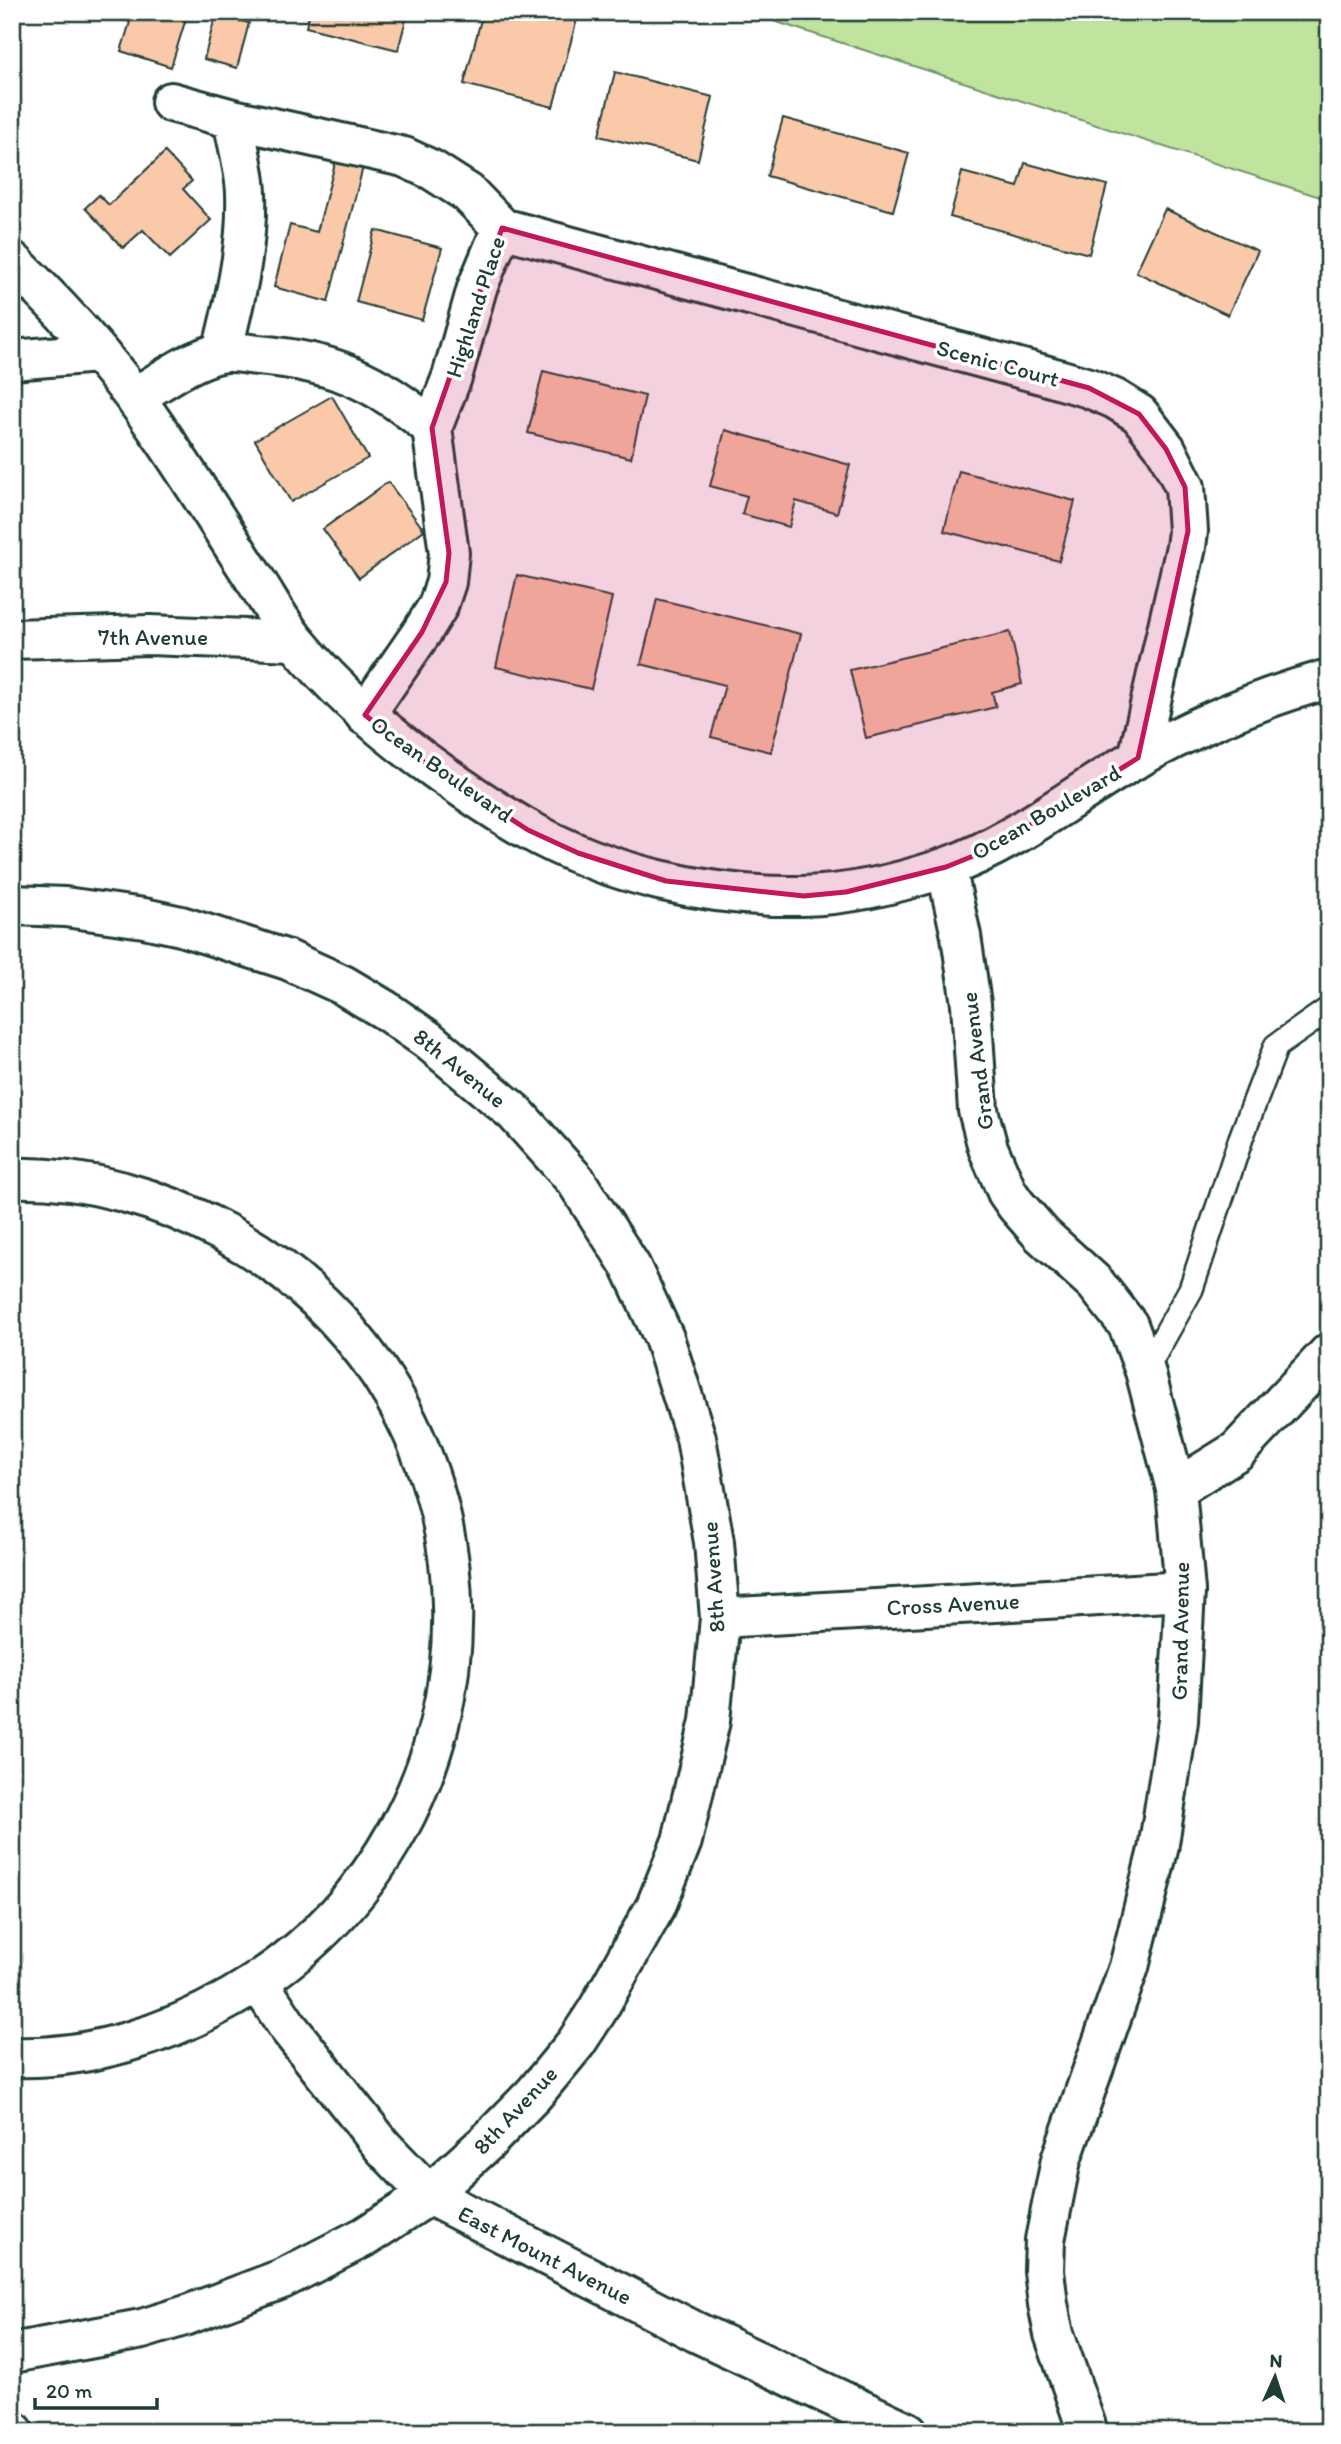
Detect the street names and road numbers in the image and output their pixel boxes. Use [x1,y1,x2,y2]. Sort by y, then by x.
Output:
street label: Highland Place [439,233,511,381]
street label: Scenic Court [934,333,1063,393]
street label: 7th Avenue [98,623,208,651]
street label: Ocean Boulevard [365,709,519,829]
street label: Ocean Boulevard [966,758,1126,866]
street label: Grand Avenue [955,990,999,1132]
street label: 8th Avenue [408,1022,512,1114]
street label: 8th Avenue [695,1521,731,1633]
street label: Grand Avenue [1165,1561,1195,1701]
street label: Cross Avenue [886,1587,1020,1621]
street label: 8th Avenue [467,2060,563,2160]
street label: East Mount Avenue [453,2199,637,2311]

